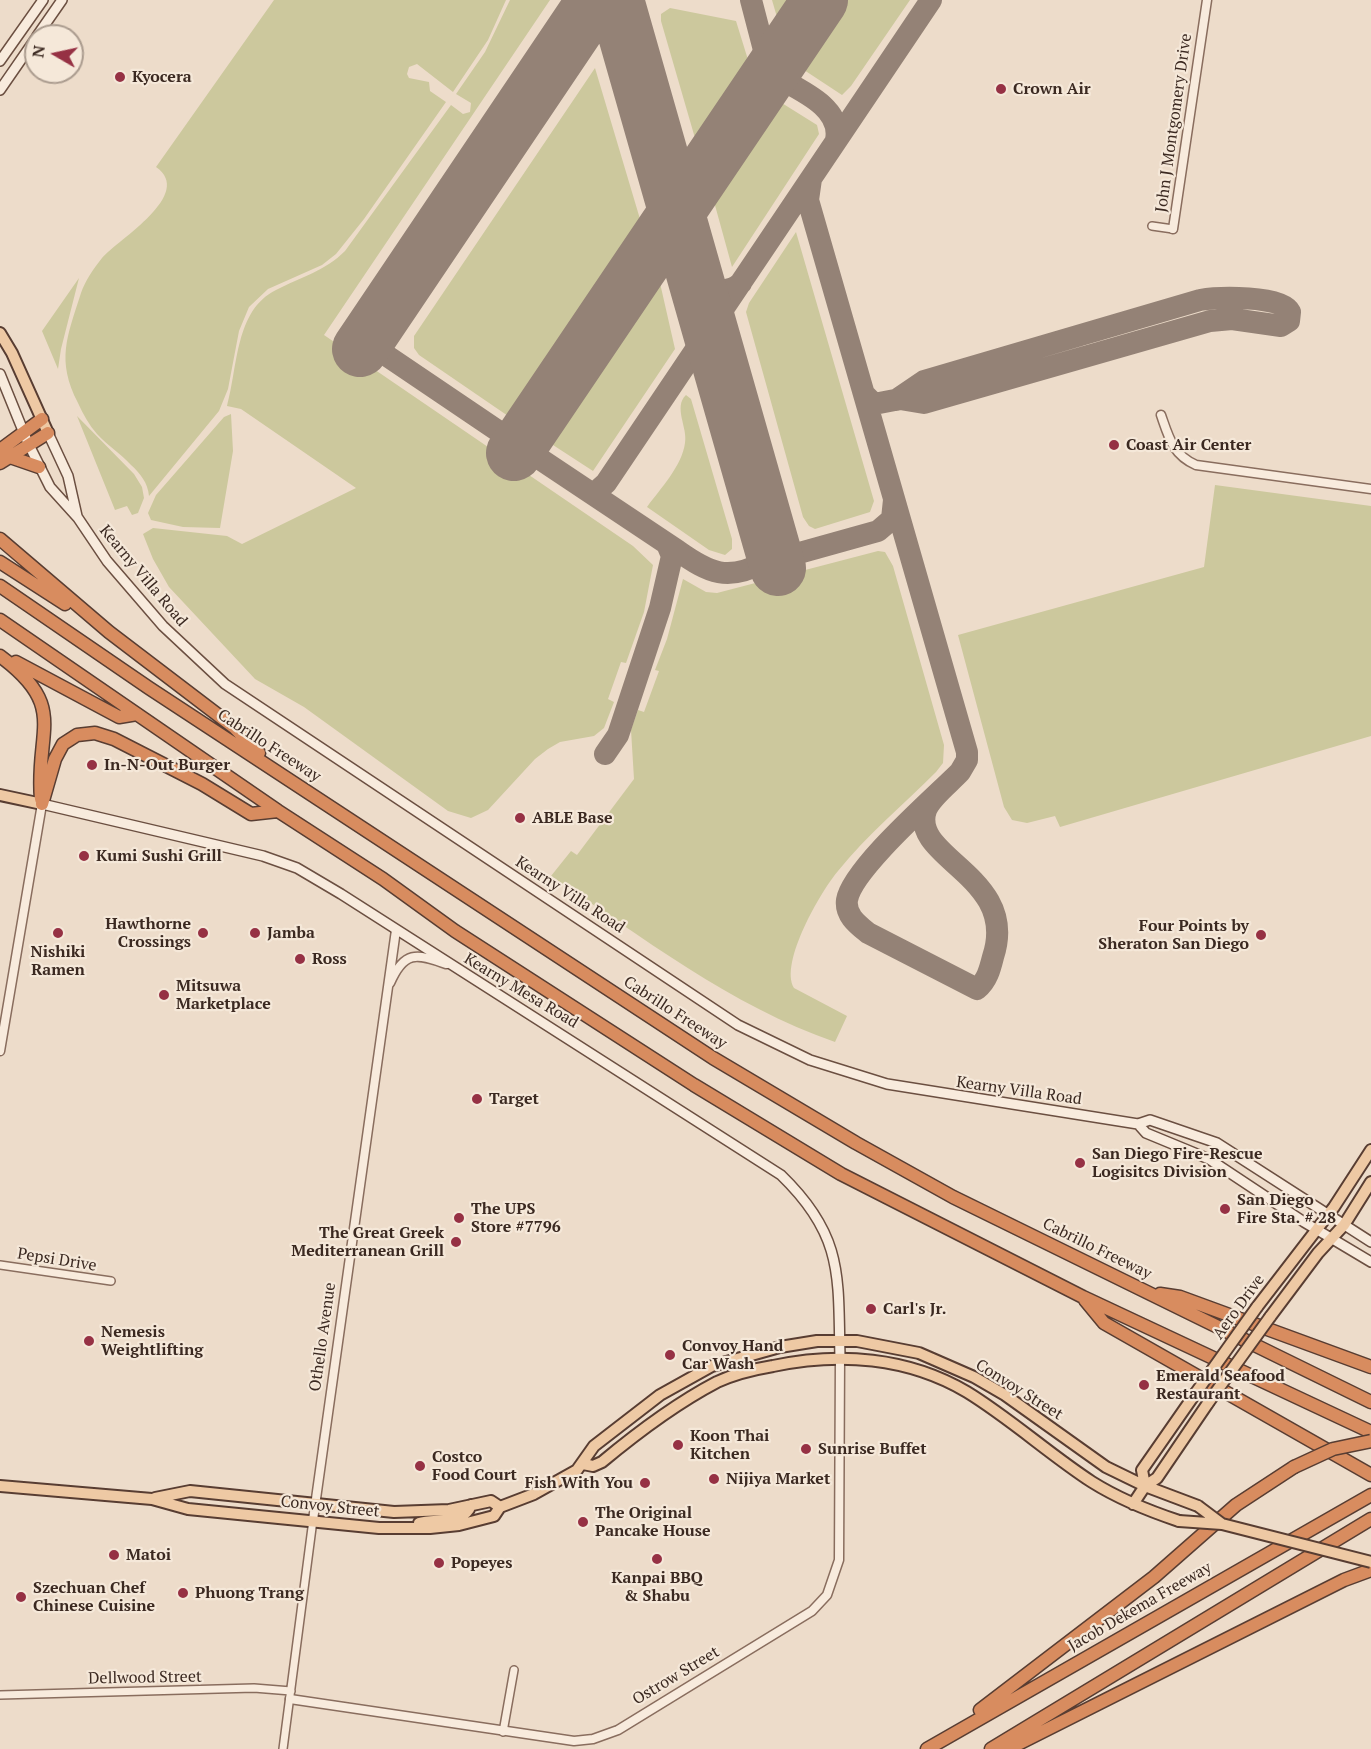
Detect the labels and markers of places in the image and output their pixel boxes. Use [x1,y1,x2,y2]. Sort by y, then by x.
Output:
place label: Kyocera [132,67,192,87]
marker: Kyocera [113,70,127,84]
place label: Crown Air [1013,79,1091,99]
marker: Crown Air [994,82,1008,96]
place label: Coast Air Center [1126,435,1252,455]
marker: Coast Air Center [1107,438,1121,452]
place label: In-N-Out Burger [104,755,230,775]
marker: In-N-Out Burger [85,758,99,772]
place label: ABLE Base [532,808,612,828]
marker: ABLE Base [513,811,527,825]
place label: Kumi Sushi Grill [96,846,222,866]
marker: Kumi Sushi Grill [77,849,91,863]
place label: Hawthorne Crossings [105,914,191,952]
place label: Four Points by Sheraton San Diego [1098,916,1249,954]
place label: Jamba [267,923,315,943]
marker: Nishiki Ramen [51,926,65,940]
marker: Hawthorne Crossings [196,926,210,940]
marker: Jamba [248,926,262,940]
marker: Four Points by Sheraton San Diego [1254,928,1268,942]
place label: Nishiki Ramen [31,942,85,980]
place label: Ross [312,949,347,969]
marker: Ross [293,952,307,966]
place label: Mitsuwa Marketplace [176,976,271,1014]
marker: Mitsuwa Marketplace [157,988,171,1002]
place label: Target [489,1089,539,1109]
marker: Target [470,1092,484,1106]
place label: San Diego Fire-Rescue Logisitcs Division [1092,1144,1262,1182]
marker: San Diego Fire-Rescue Logisitcs Division [1073,1156,1087,1170]
place label: San Diego Fire Sta. # 28 [1237,1190,1336,1228]
place label: The UPS Store #7796 [471,1199,561,1237]
marker: San Diego Fire Sta. # 28 [1218,1202,1232,1216]
marker: The UPS Store #7796 [452,1211,466,1225]
place label: The Great Greek Mediterranean Grill [291,1223,444,1261]
marker: The Great Greek Mediterranean Grill [449,1235,463,1249]
place label: Carl's Jr. [883,1299,946,1319]
marker: Carl's Jr. [864,1302,878,1316]
place label: Nemesis Weightlifting [101,1322,203,1360]
marker: Nemesis Weightlifting [82,1334,96,1348]
place label: Convoy Hand Car Wash [682,1336,783,1374]
marker: Convoy Hand Car Wash [663,1348,677,1362]
place label: Emerald Seafood Restaurant [1156,1366,1285,1404]
marker: Emerald Seafood Restaurant [1137,1378,1151,1392]
place label: Koon Thai Kitchen [690,1426,769,1464]
marker: Koon Thai Kitchen [671,1438,685,1452]
place label: Sunrise Buffet [818,1439,927,1459]
marker: Sunrise Buffet [799,1442,813,1456]
place label: Costco Food Court [432,1447,517,1485]
marker: Costco Food Court [413,1459,427,1473]
place label: Nijiya Market [726,1469,830,1489]
marker: Nijiya Market [707,1472,721,1486]
place label: Fish With You [525,1473,633,1493]
marker: Fish With You [638,1476,652,1490]
place label: The Original Pancake House [595,1503,711,1541]
marker: The Original Pancake House [576,1515,590,1529]
place label: Matoi [126,1545,171,1565]
marker: Matoi [107,1548,121,1562]
marker: Kanpai BBQ & Shabu [650,1552,664,1566]
place label: Popeyes [451,1553,512,1573]
marker: Popeyes [432,1556,446,1570]
place label: Kanpai BBQ & Shabu [611,1568,703,1606]
place label: Szechuan Chef Chinese Cuisine [33,1578,155,1616]
place label: Phuong Trang [195,1583,304,1603]
marker: Phuong Trang [176,1586,190,1600]
marker: Szechuan Chef Chinese Cuisine [14,1590,28,1604]

